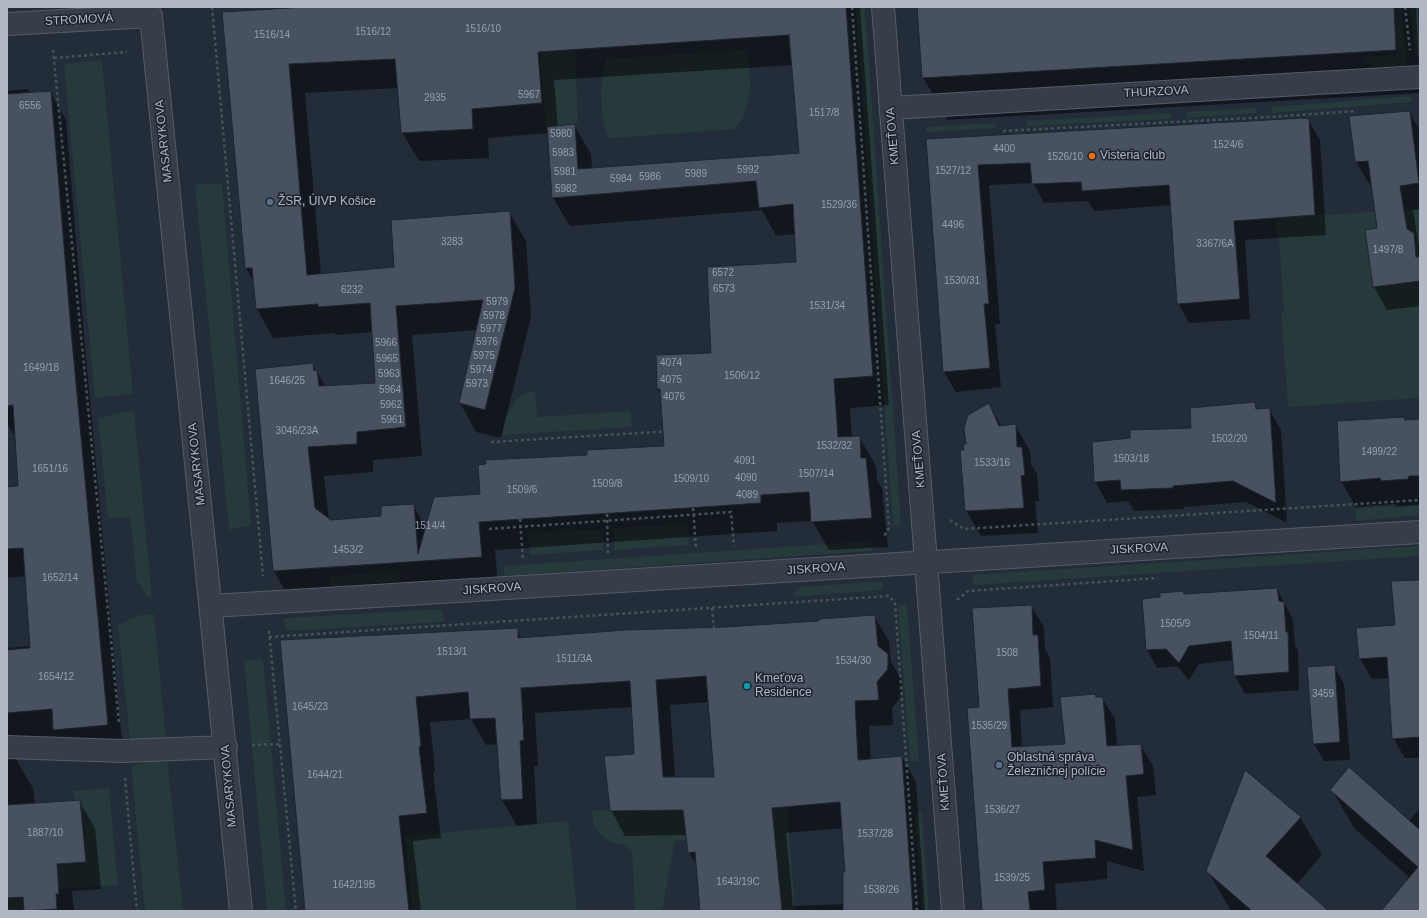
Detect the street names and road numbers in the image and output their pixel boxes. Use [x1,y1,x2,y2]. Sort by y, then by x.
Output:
street label: STROMOVÁ [44,11,114,29]
street label: THURZOVA [1123,83,1189,101]
street label: MASARYKOVA [153,99,175,183]
street label: KMEŤOVA [883,107,903,165]
street label: MASARYKOVA [186,422,208,506]
street label: KMEŤOVA [909,430,929,488]
street label: JISKROVA [1109,540,1169,558]
street label: JISKROVA [786,560,846,578]
street label: JISKROVA [462,580,522,598]
street label: MASARYKOVA [218,744,240,828]
street label: KMEŤOVA [935,753,953,811]

